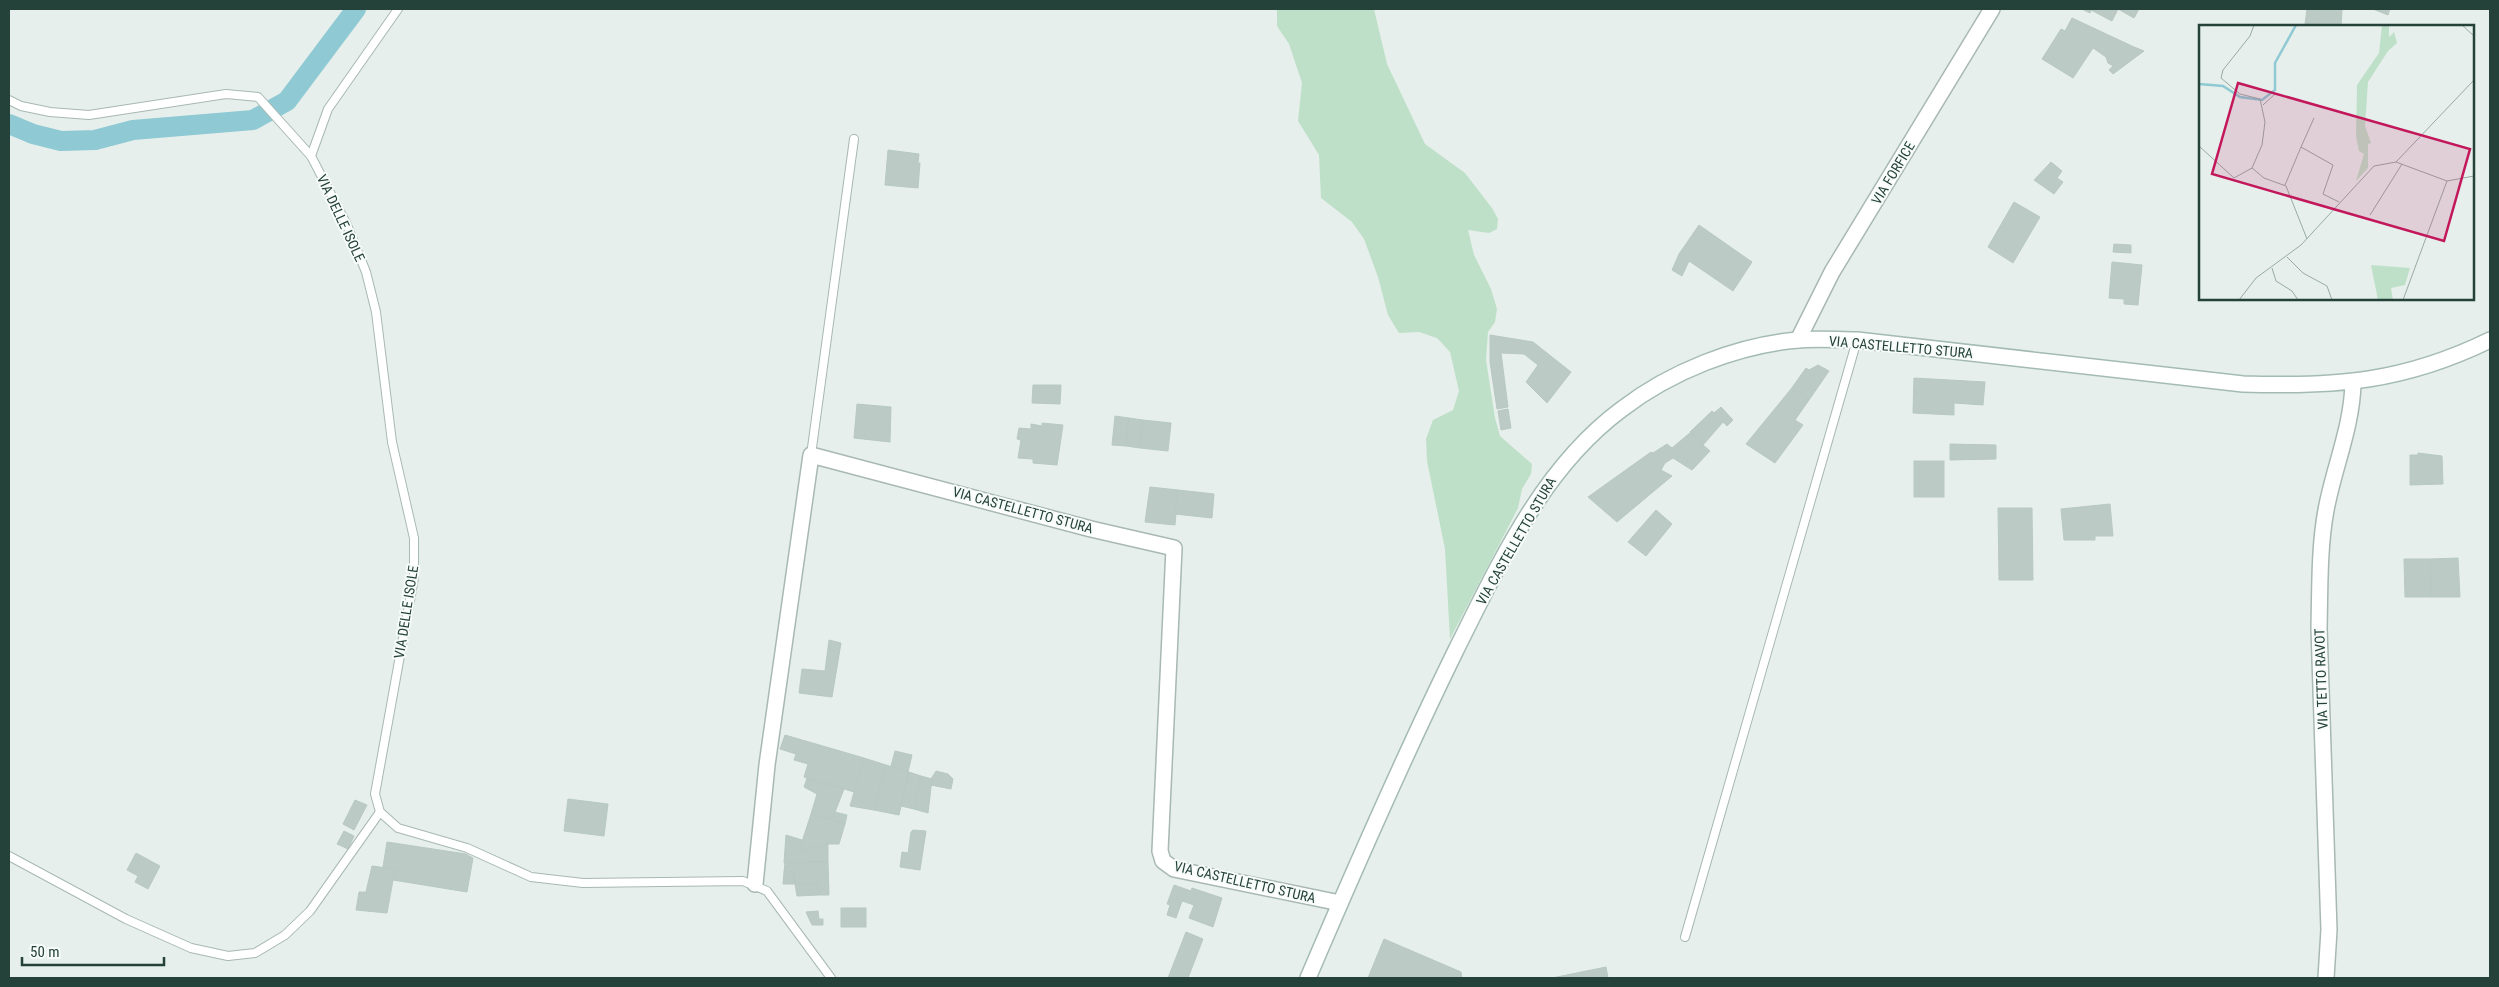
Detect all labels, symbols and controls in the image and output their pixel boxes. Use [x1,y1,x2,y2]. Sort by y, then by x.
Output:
inset map [2199,25,2474,300]
street label: VIA FORFICE [1868,139,1918,207]
street label: VIA DELLE ISOLE [314,172,368,264]
street label: VIA CASTELLETTO STURA [1828,333,1974,361]
street label: VIA CASTELLETTO STURA [1473,474,1559,608]
street label: VIA CASTELLETTO STURA [951,484,1095,536]
street label: VIA DELLE ISOLE [391,564,421,660]
street label: VIA TETTO RAVOT [2311,628,2331,730]
street label: VIA CASTELLETTO STURA [1173,858,1317,906]
scale bar [22,934,165,966]
text: 50 m [30,943,60,961]

